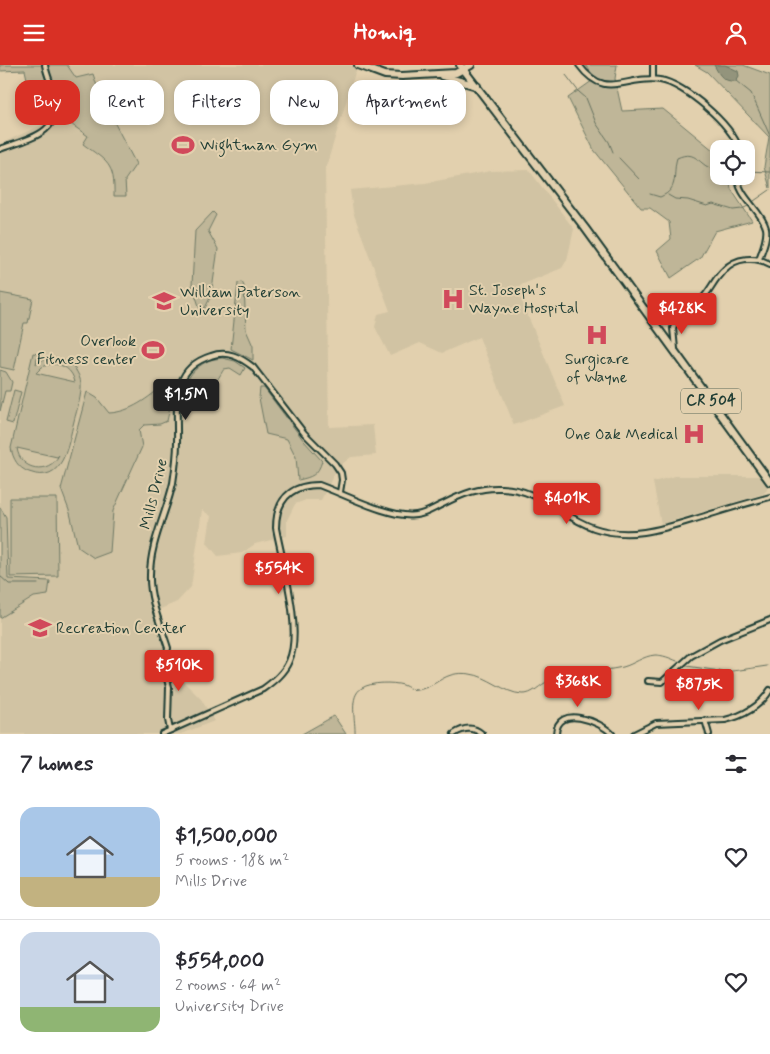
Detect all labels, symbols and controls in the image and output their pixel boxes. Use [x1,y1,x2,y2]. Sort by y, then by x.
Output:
icon: menu [20,19,48,47]
text: Homiq [353,19,417,47]
icon: person [722,19,750,47]
chip: Buy [15,80,80,125]
chip: Rent [90,80,164,125]
chip: Filters [174,80,260,125]
chip: New [270,80,338,125]
chip: Apartment [348,80,466,125]
sports icon: Wightman Gym [170,132,196,158]
place label: Wightman Gym [200,135,318,157]
map controls [710,140,755,185]
button: locate [710,140,755,185]
place label: St. Joseph's Wayne Hospital [469,280,579,319]
place label: William Paterson University [180,282,302,321]
hospital icon: St. Joseph's Wayne Hospital [440,286,466,312]
school or university icon: William Paterson University [151,288,177,314]
pin: $428K [647,293,717,335]
text: $428K [658,298,706,319]
hospital icon: Surgicare of Wayne [584,322,610,348]
place label: Overlook Fitness center [37,331,137,370]
sports icon: Overlook Fitness center [140,337,166,363]
place label: Surgicare of Wayne [565,349,629,388]
pin: $1.5M [151,379,221,421]
text: $1.5M [164,384,208,405]
road number: CR 504 [681,389,741,413]
hospital icon: One Oak Medical [681,421,707,447]
place label: One Oak Medical [564,424,678,445]
street label: Mills Drive [135,456,173,532]
pin: $401K [532,483,602,525]
text: $401K [544,488,590,509]
pin: $554K [244,553,314,595]
text: $554K [255,558,303,579]
school or university icon: Recreation Center [27,615,53,641]
place label: Recreation Center [56,618,186,639]
pin: $510K [144,649,214,692]
text: $510K [156,655,202,676]
pin: $368K [543,665,613,708]
pin: $875K [664,669,734,711]
text: $368K [555,671,601,692]
text: $875K [676,674,722,695]
text: 7 homes [20,750,93,778]
icon: filters [722,750,750,778]
text: $1,500,000 [175,822,278,850]
icon: home [60,827,120,887]
icon: heart [722,843,750,871]
text: 5 rooms · 188 m² [175,850,289,871]
text: Mills Drive [175,871,247,892]
text: $554,000 [175,947,264,975]
icon: home [60,952,120,1012]
icon: heart [722,968,750,996]
text: 2 rooms · 64 m² [175,975,281,996]
text: University Drive [175,996,284,1017]

